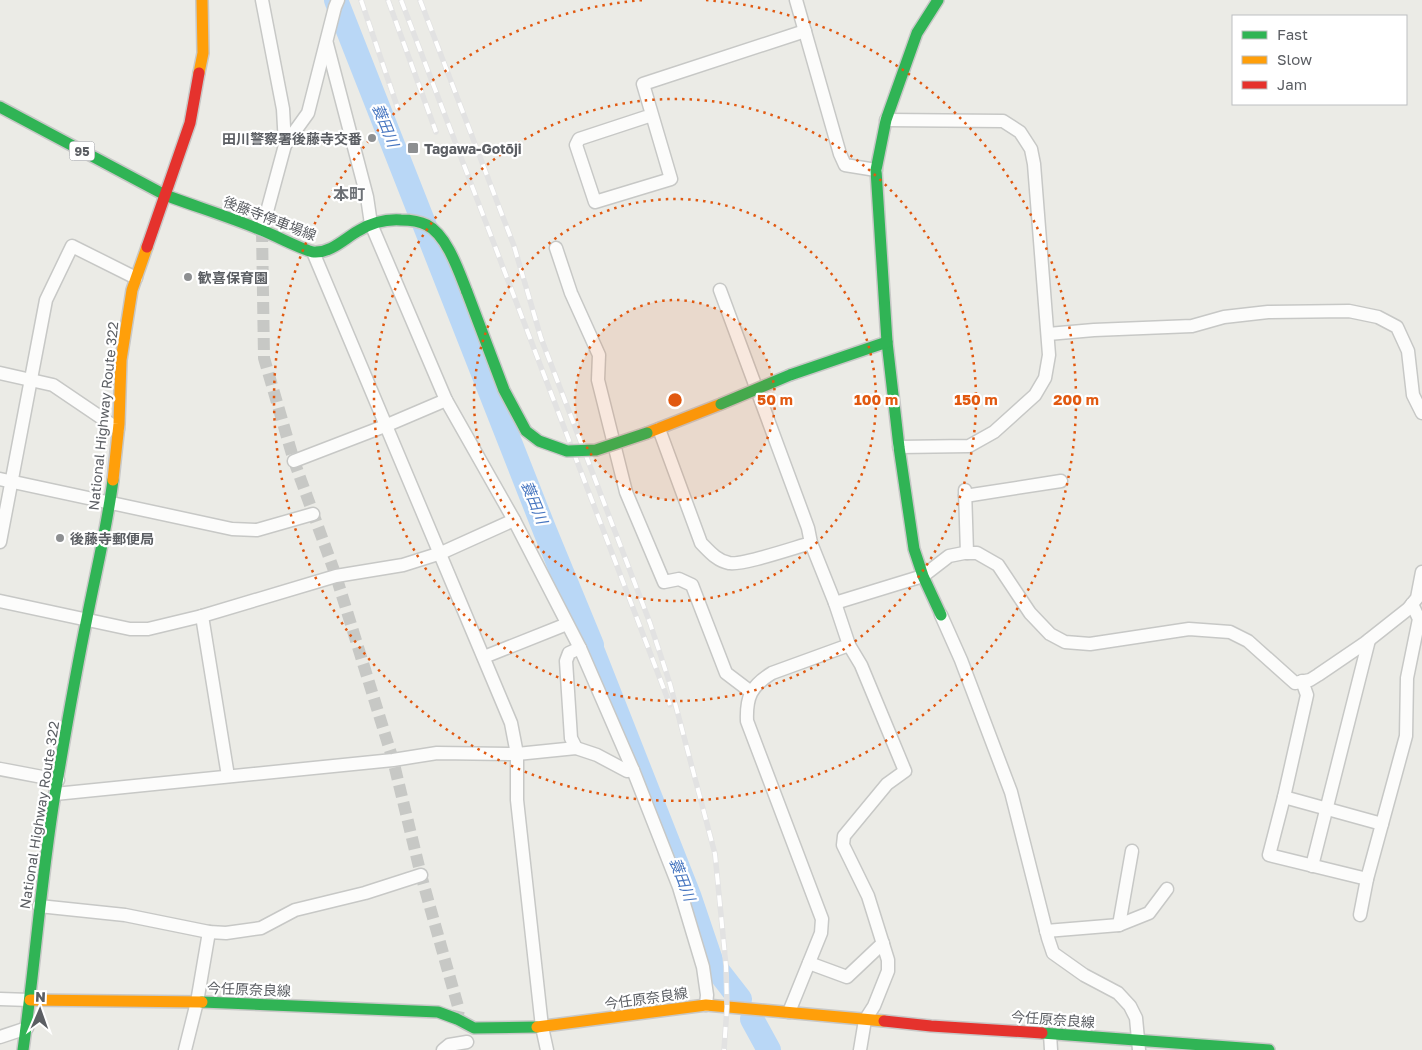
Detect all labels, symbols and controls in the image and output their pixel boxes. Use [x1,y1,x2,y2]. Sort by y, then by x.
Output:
legend [1232,15,1407,105]
text: Fast [1277,25,1308,43]
text: Slow [1277,50,1312,68]
text: Jam [1277,75,1307,93]
water label: 蓑田川 [369,101,404,151]
place label: 田川警察署後藤寺交番 [222,130,362,147]
marker: 田川警察署後藤寺交番 [366,132,378,144]
place label: Tagawa-Gotōji [424,140,522,157]
marker: Tagawa-Gotōji [406,141,420,155]
road number: 95 [70,142,94,160]
district label: 本町 [333,184,365,204]
street label: 後藤寺停車場線 [221,193,319,243]
place label: 歓喜保育園 [198,269,268,286]
marker: 歓喜保育園 [182,271,194,283]
street label: National Highway Route 322 [85,321,121,511]
text: 50 m [757,390,793,408]
text: 100 m [854,390,898,408]
text: 150 m [954,390,998,408]
text: 200 m [1053,390,1099,408]
centre of rings [666,391,684,409]
water label: 蓑田川 [518,478,553,528]
place label: 後藤寺郵便局 [70,530,154,547]
marker: 後藤寺郵便局 [54,532,66,544]
street label: National Highway Route 322 [16,720,62,910]
water label: 蓑田川 [667,855,700,905]
street label: 今任原奈良線 [207,979,291,999]
street label: 今任原奈良線 [603,984,689,1012]
north arrow [15,985,65,1035]
text: N [35,988,46,1005]
street label: 今任原奈良線 [1011,1008,1095,1030]

